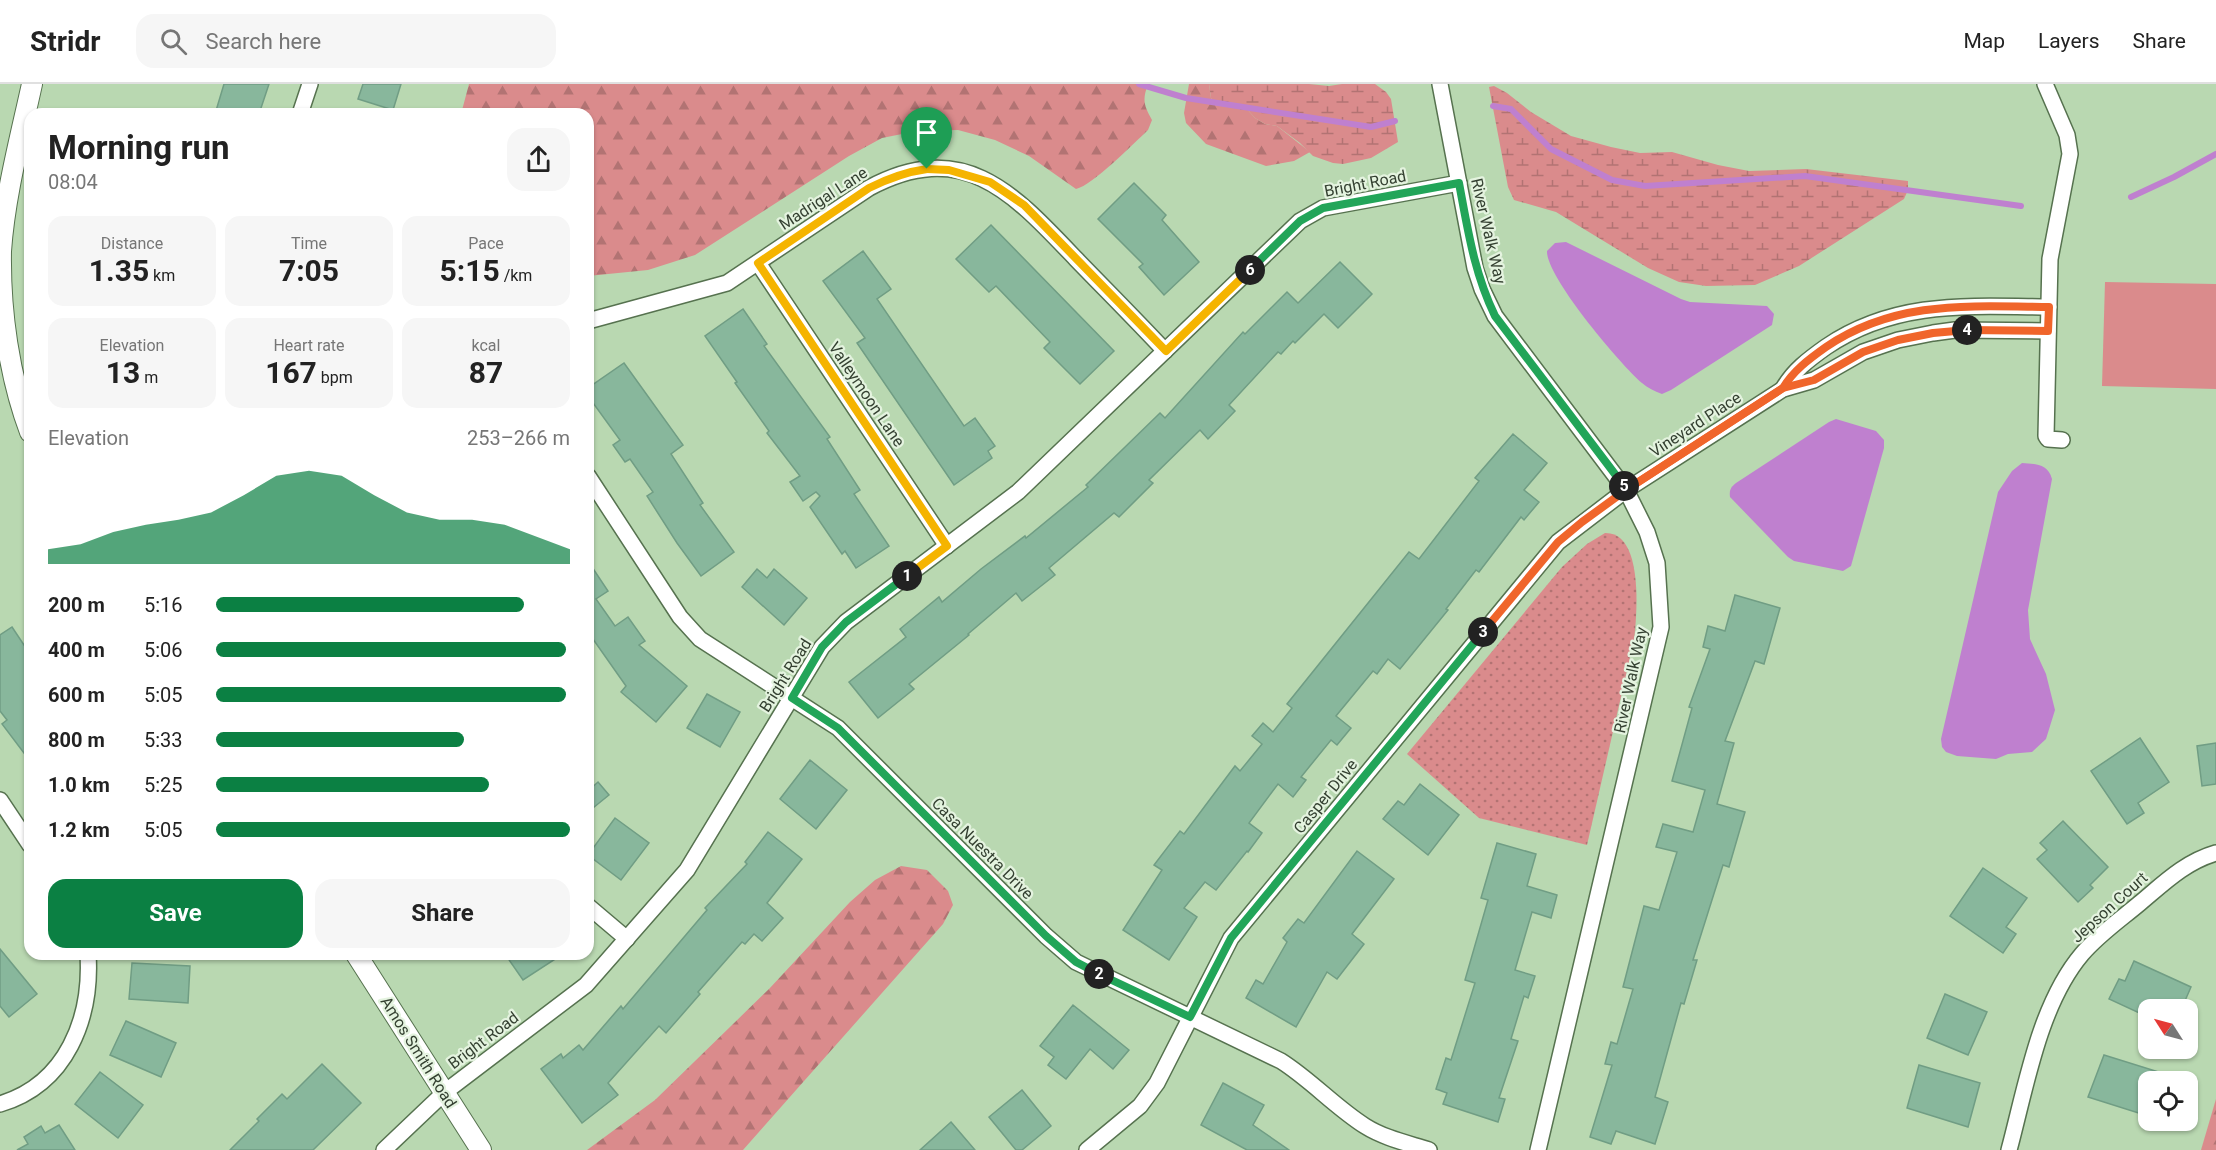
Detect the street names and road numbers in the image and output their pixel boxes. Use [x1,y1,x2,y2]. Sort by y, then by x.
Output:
street label: Madrigal Lane [776,163,871,234]
street label: Bright Road [1323,166,1408,201]
street label: River Walk Way [1467,176,1510,286]
street label: Valleymoon Lane [825,338,909,450]
street label: Vineyard Place [1646,388,1745,461]
street label: River Walk Way [1610,625,1651,735]
street label: Bright Road [755,635,815,715]
street label: Casper Drive [1290,755,1361,837]
street label: Casa Nuestra Drive [928,794,1037,903]
street label: Jepson Court [2067,868,2151,947]
street label: Amos Smith Road [377,993,461,1112]
street label: Bright Road [444,1008,522,1073]

